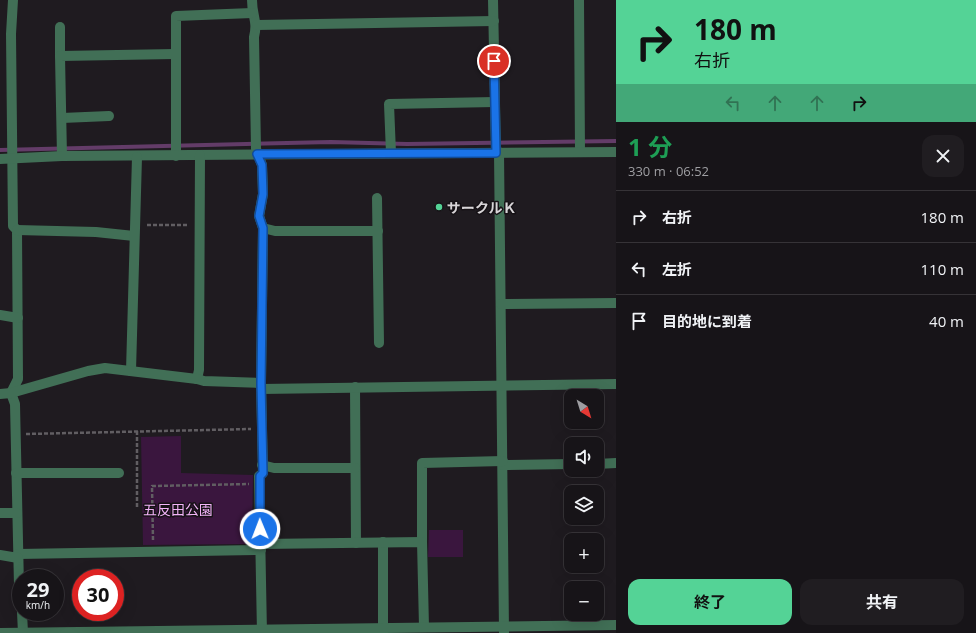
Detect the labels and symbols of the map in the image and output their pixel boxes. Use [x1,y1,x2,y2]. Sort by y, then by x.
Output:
pin [477,44,511,78]
place label: サークルＫ [447,198,517,217]
marker: サークルＫ [434,202,444,212]
north arrow [564,389,604,429]
park label: 五反田公園 [143,500,213,519]
position arrow [239,508,281,550]
speed limit sign: 30 [72,569,124,621]

